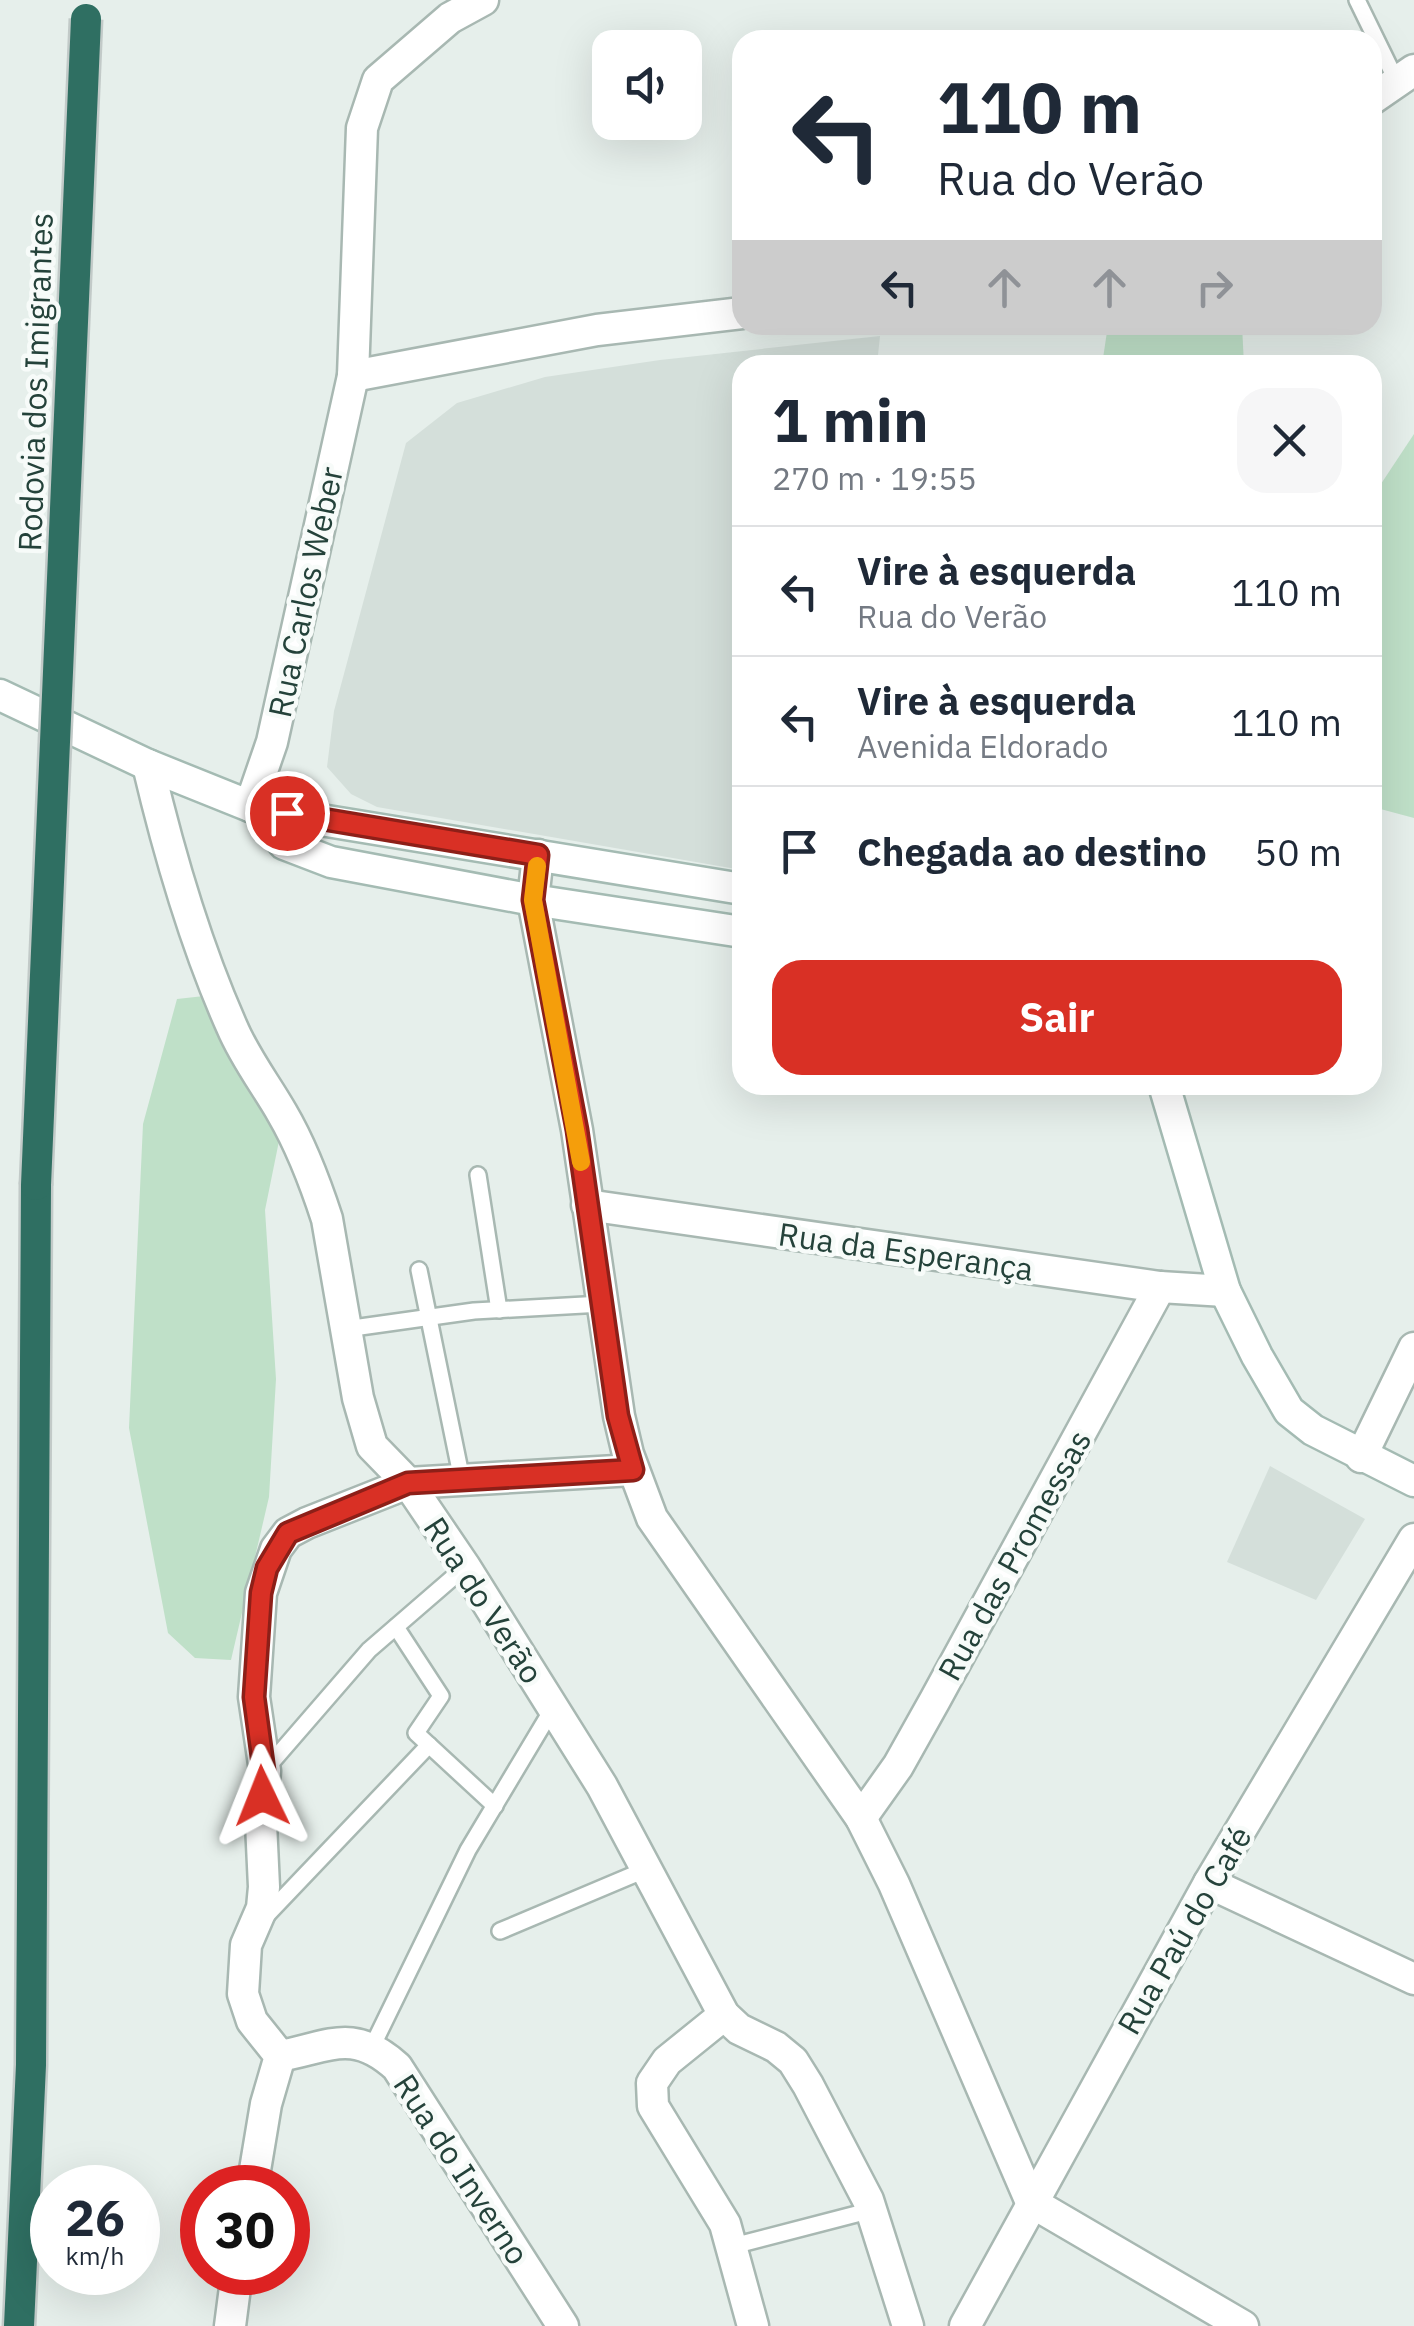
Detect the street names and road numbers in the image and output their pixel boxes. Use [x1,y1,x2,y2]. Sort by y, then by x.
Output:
street label: Rodovia dos Imigrantes [8,212,62,552]
street label: Rua Carlos Weber [258,463,352,721]
street label: Rua da Esperança [776,1212,1036,1290]
street label: Rua das Promessas [928,1422,1100,1688]
street label: Rua do Verão [415,1509,553,1691]
street label: Rua Paú do Café [1107,1818,1261,2042]
street label: Rua do Inverno [385,2066,539,2272]

